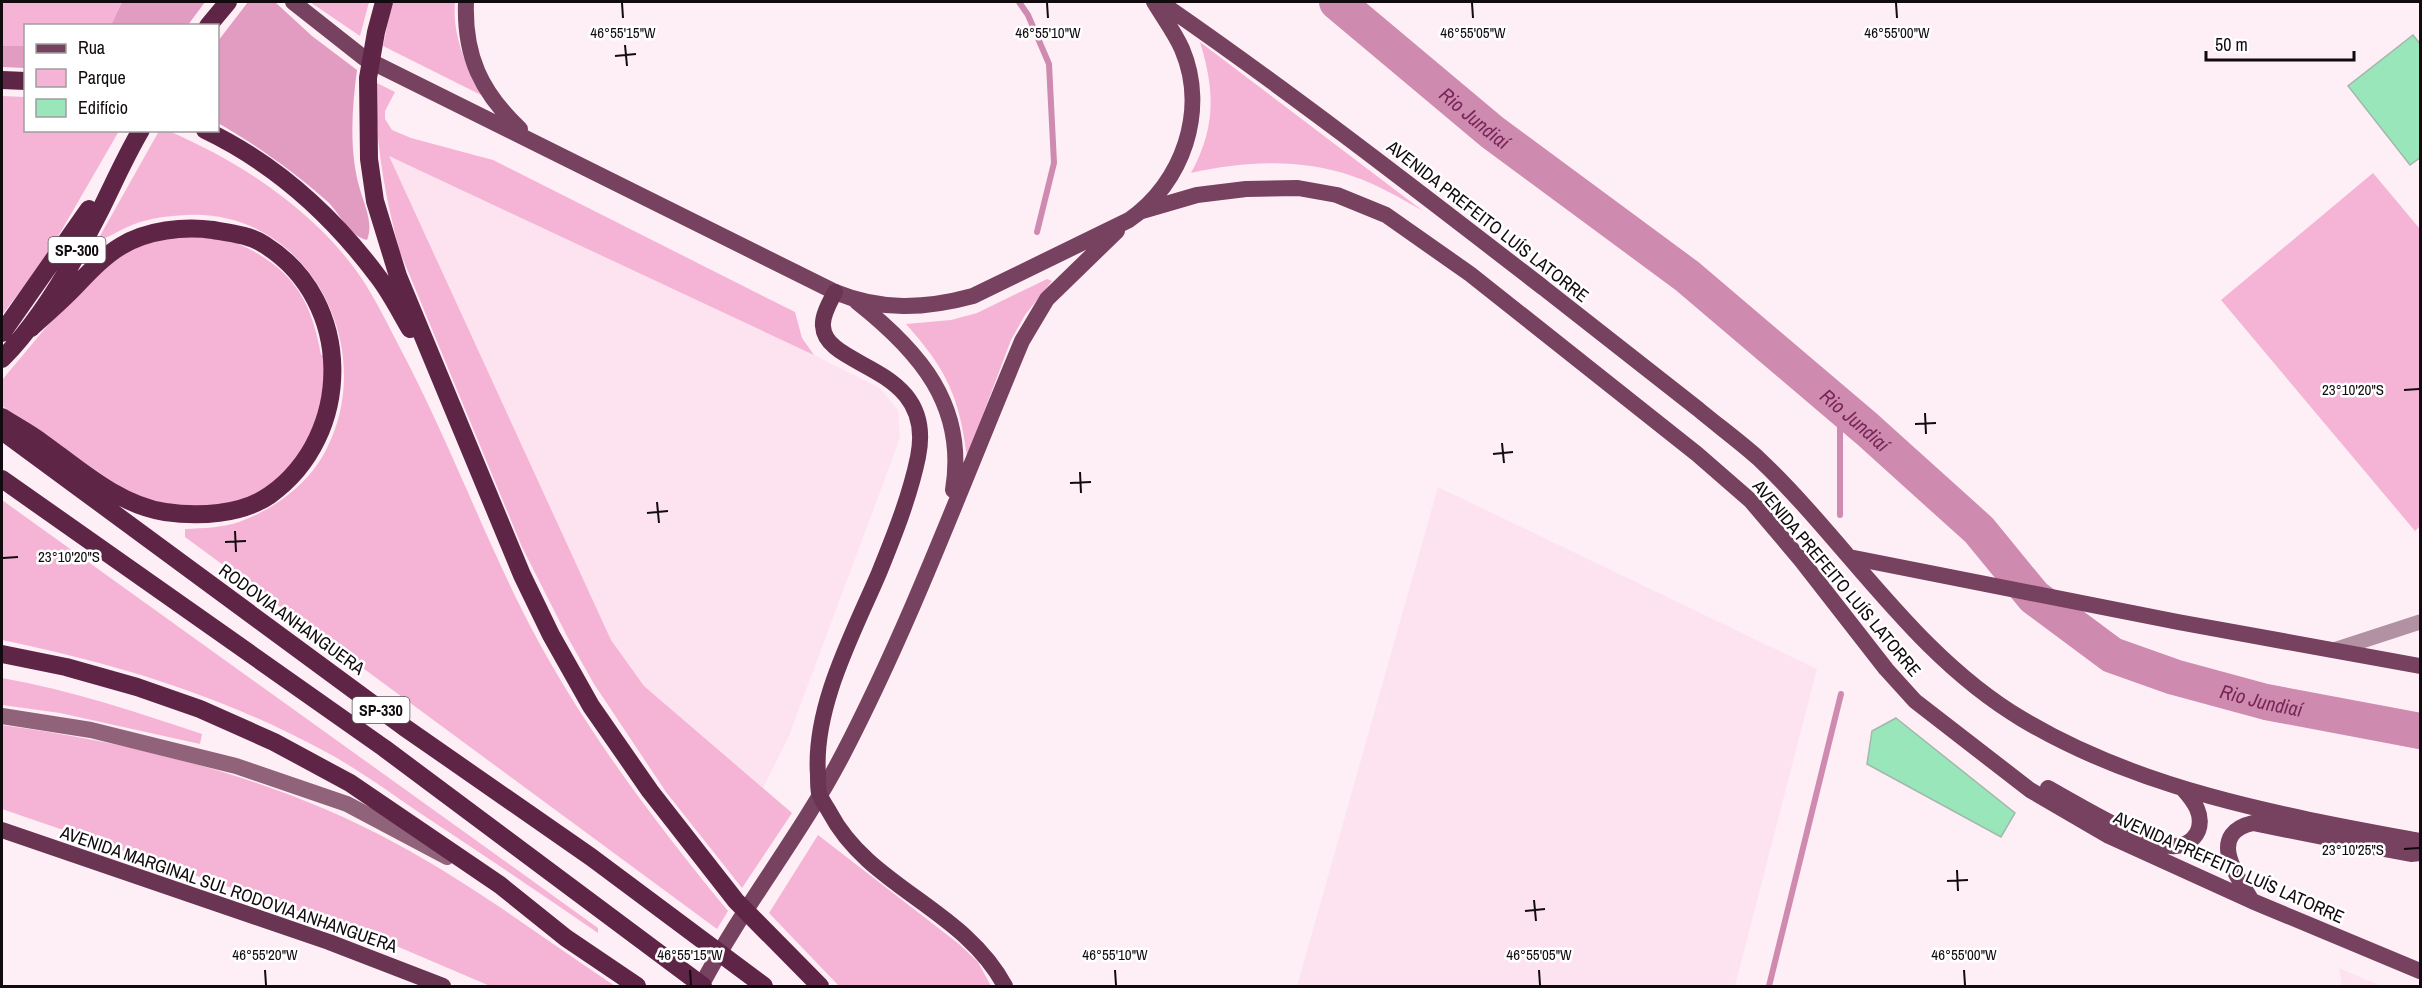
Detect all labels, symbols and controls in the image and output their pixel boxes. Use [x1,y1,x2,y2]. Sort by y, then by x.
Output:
text: 46°55'15"W [590,22,656,43]
text: 46°55'10"W [1015,22,1081,43]
text: 46°55'05"W [1440,22,1506,43]
text: 46°55'00"W [1864,22,1930,43]
legend [24,24,219,132]
scale bar [2206,24,2354,62]
text: 50 m [2215,32,2248,57]
text: Rua [78,35,105,60]
text: Parque [78,65,126,90]
water label: Rio Jundiaí [1434,80,1517,155]
text: Edifício [78,95,128,120]
street label: AVENIDA PREFEITO LUÍS LATORRE [1381,134,1594,308]
road number: SP-300 [48,237,106,263]
text: 23°10'20"S [2322,379,2384,400]
water label: Rio Jundiaí [1815,382,1897,458]
street label: AVENIDA PREFEITO LUÍS LATORRE [1746,473,1927,682]
text: 23°10'20"S [38,546,100,567]
street label: RODOVIA ANHANGUERA [214,558,370,681]
water label: Rio Jundiaí [2217,677,2306,722]
road number: SP-330 [352,697,410,723]
street label: AVENIDA PREFEITO LUÍS LATORRE [2109,804,2348,929]
street label: AVENIDA MARGINAL SUL RODOVIA ANHANGUERA [56,819,401,959]
text: 23°10'25"S [2322,839,2384,860]
text: 46°55'20"W [232,944,298,965]
text: 46°55'15"W [657,944,723,965]
text: 46°55'10"W [1082,944,1148,965]
text: 46°55'05"W [1506,944,1572,965]
text: 46°55'00"W [1931,944,1997,965]

